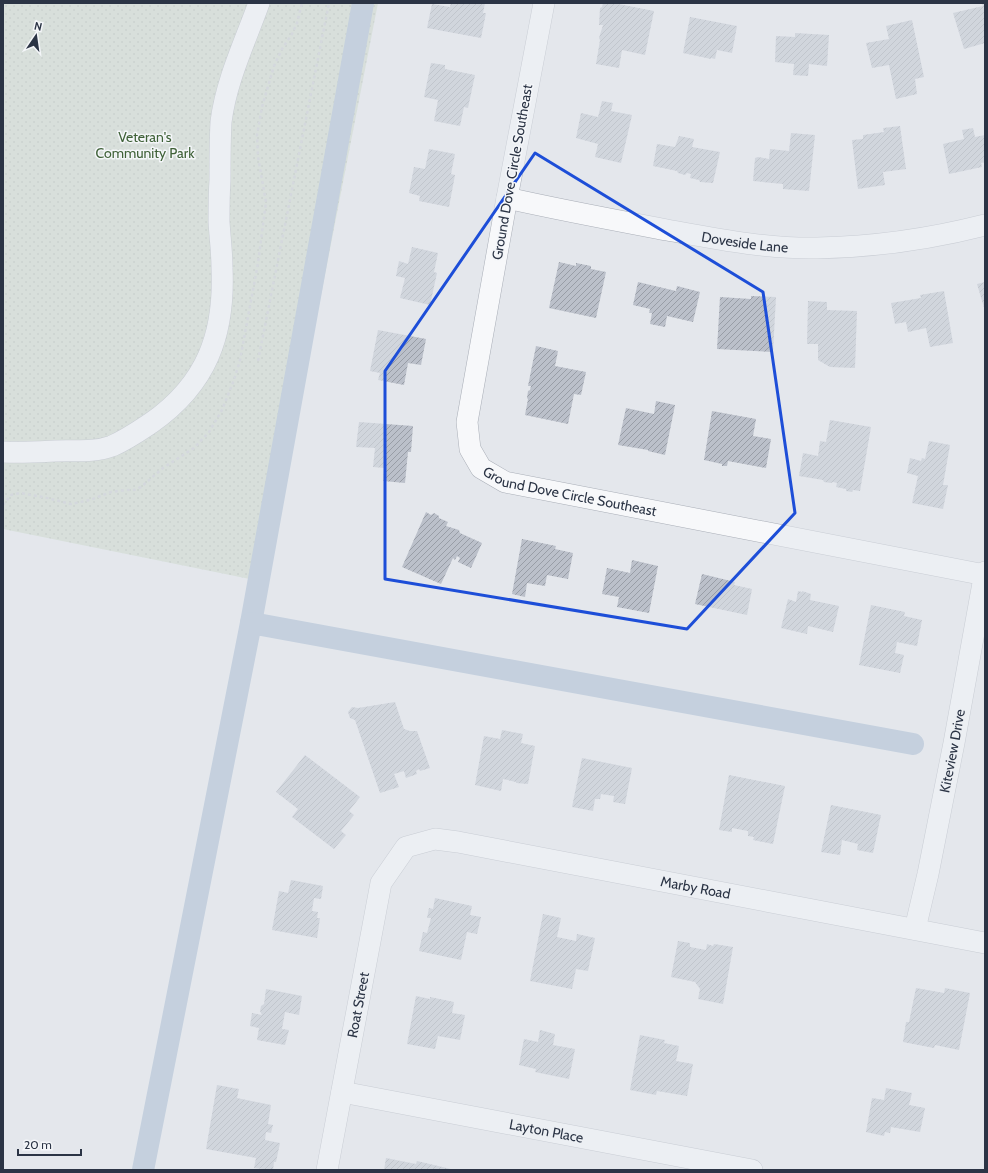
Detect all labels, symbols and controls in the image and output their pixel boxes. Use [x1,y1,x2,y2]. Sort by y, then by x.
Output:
north arrow [16,16,56,56]
text: N [33,19,44,34]
street label: Ground Dove Circle Southeast [488,82,536,261]
park label: Veteran's Community Park [96,128,195,162]
street label: Doveside Lane [700,227,789,256]
street label: Ground Dove Circle Southeast [480,462,658,520]
street label: Kiteview Drive [935,708,969,794]
street label: Marby Road [659,872,732,903]
street label: Roat Street [343,970,373,1039]
street label: Layton Place [508,1115,585,1147]
scale bar [18,1131,81,1157]
text: 20 m [24,1137,52,1152]

